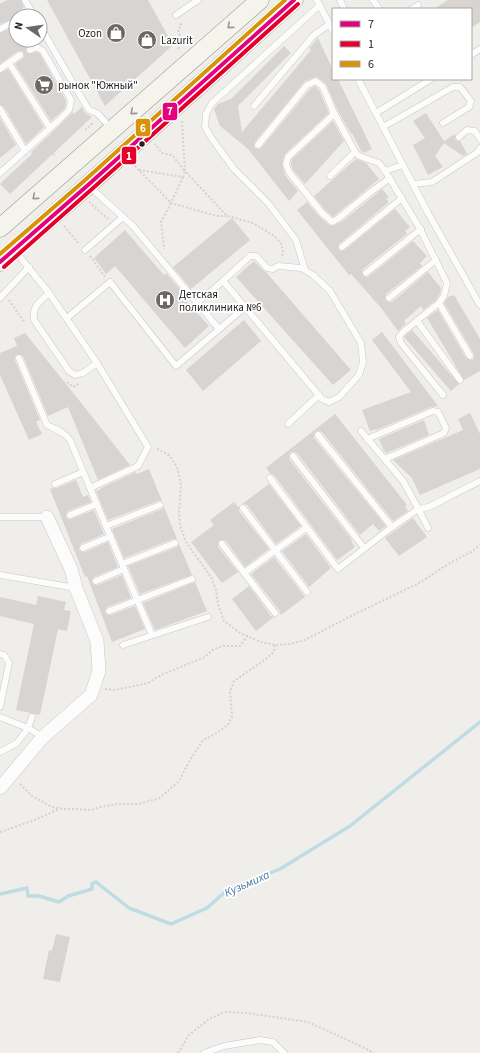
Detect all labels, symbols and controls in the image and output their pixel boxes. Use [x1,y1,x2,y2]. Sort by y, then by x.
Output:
north arrow [8,8,48,48]
legend [332,8,472,80]
text: 7 [368,16,374,33]
text: N [11,21,27,31]
one-way arrow [228,21,235,28]
shop icon: Ozon [105,22,127,44]
place label: Ozon [78,26,102,41]
shop icon: Lazurit [136,29,158,51]
place label: Lazurit [161,33,193,48]
text: 1 [368,36,374,53]
text: 6 [368,56,374,73]
supermarket icon: рынок "Южный" [33,74,55,96]
place label: рынок "Южный" [58,78,138,93]
line badge: 7 [162,102,178,121]
text: 7 [167,104,173,119]
one-way arrow [130,107,137,114]
line badge: 6 [135,118,151,137]
text: 6 [140,121,146,136]
unlabelled marker [137,139,147,149]
line badge: 1 [121,146,137,165]
text: 1 [126,149,132,164]
one-way arrow [32,193,40,200]
place label: Детская поликлиника №6 [179,287,262,315]
hospital icon: Детская поликлиника №6 [154,289,176,311]
water label: Кузьмиха [222,866,273,902]

